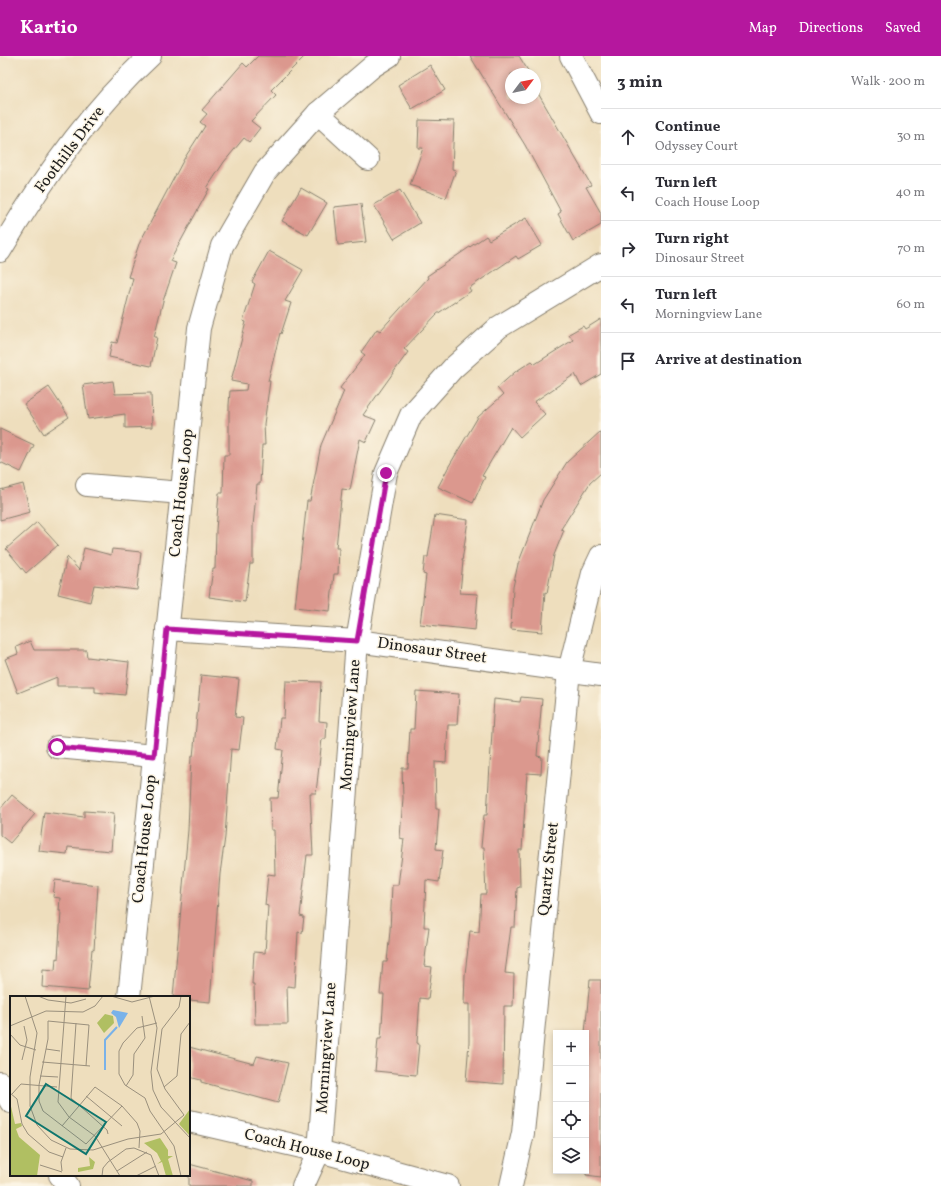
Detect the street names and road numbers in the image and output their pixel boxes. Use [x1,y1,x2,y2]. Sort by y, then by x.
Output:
street label: Foothills Drive [30,102,110,198]
street label: Coach House Loop [164,428,200,558]
street label: Dinosaur Street [376,632,488,670]
street label: Morningview Lane [335,659,367,791]
street label: Coach House Loop [127,774,163,904]
street label: Quartz Street [533,821,565,917]
street label: Morningview Lane [311,982,343,1114]
street label: Coach House Loop [242,1124,372,1176]

